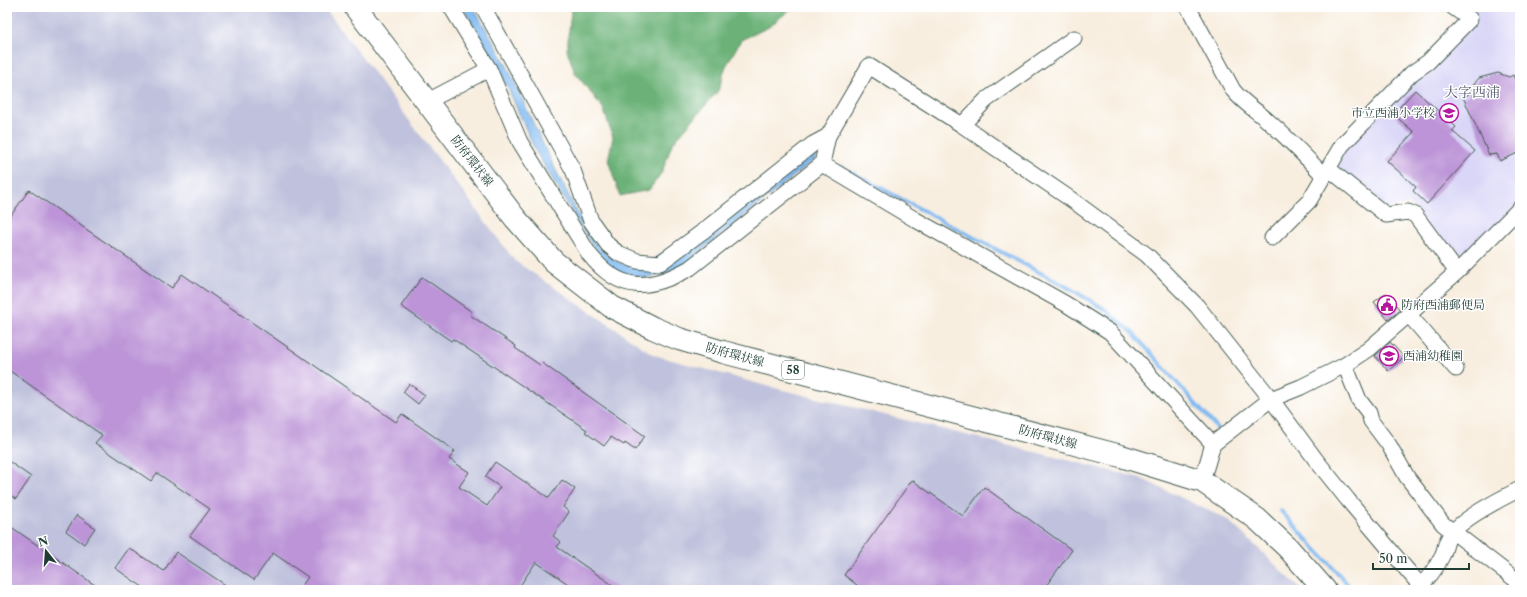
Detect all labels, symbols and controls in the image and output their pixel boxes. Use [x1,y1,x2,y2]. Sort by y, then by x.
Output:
district label: 大字西浦 [1444,83,1500,101]
school or university icon: 市立西浦小学校 [1438,102,1460,124]
place label: 市立西浦小学校 [1351,105,1435,120]
street label: 防府環状線 [448,132,497,189]
public building icon: 防府西浦郵便局 [1376,294,1398,316]
place label: 防府西浦郵便局 [1401,297,1485,312]
street label: 防府環状線 [704,340,766,370]
school or university icon: 西浦幼稚園 [1378,345,1400,367]
place label: 西浦幼稚園 [1403,348,1463,363]
road number: 58 [782,361,804,379]
street label: 防府環状線 [1017,422,1079,452]
north arrow [26,531,66,571]
text: N [36,533,50,550]
scale bar [1373,545,1469,571]
text: 50 m [1379,551,1408,566]

